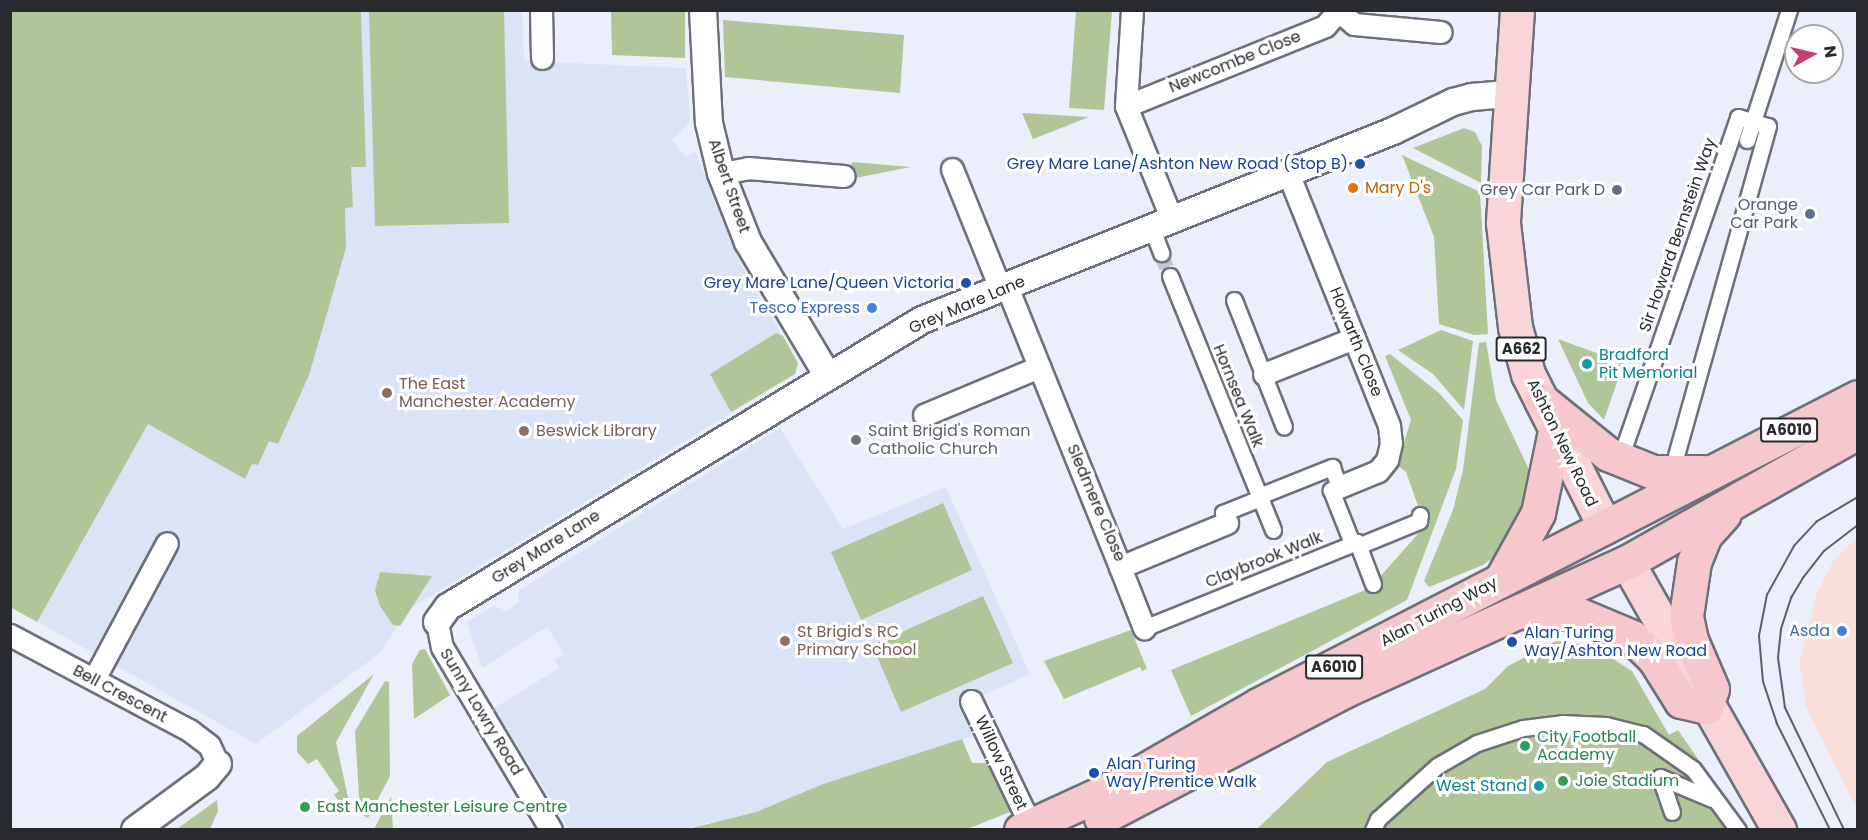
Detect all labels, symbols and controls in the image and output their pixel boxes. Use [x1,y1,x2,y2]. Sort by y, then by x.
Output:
north arrow [1784,24,1844,84]
street label: Newcombe Close [1166,27,1304,97]
text: N [1818,44,1843,59]
street label: Albert Street [704,136,754,236]
street label: Sir Howard Bernstein Way [1636,136,1720,334]
place label: Grey Mare Lane/Ashton New Road (Stop B) [1007,154,1348,174]
marker: Grey Mare Lane/Ashton New Road (Stop B) [1353,157,1367,171]
place label: Mary D's [1365,178,1431,198]
place label: Grey Car Park D [1480,180,1605,200]
marker: Mary D's [1346,181,1360,195]
marker: Grey Car Park D [1610,183,1624,197]
place label: Orange Car Park [1730,195,1798,233]
marker: Orange Car Park [1803,207,1817,221]
street label: Grey Mare Lane [906,272,1028,338]
place label: Grey Mare Lane/Queen Victoria [704,273,954,293]
marker: Grey Mare Lane/Queen Victoria [959,276,973,290]
street label: Howarth Close [1325,284,1387,400]
place label: Tesco Express [750,298,860,318]
marker: Tesco Express [865,301,879,315]
road number: A662 [1496,337,1546,361]
street label: Hornsea Walk [1209,342,1267,450]
place label: Bradford Pit Memorial [1599,345,1697,383]
marker: Bradford Pit Memorial [1580,357,1594,371]
place label: The East Manchester Academy [399,374,576,412]
street label: Ashton New Road [1523,376,1601,510]
marker: The East Manchester Academy [380,386,394,400]
road number: A6010 [1759,418,1819,442]
place label: Beswick Library [536,421,657,441]
place label: Saint Brigid's Roman Catholic Church [868,421,1030,459]
marker: Beswick Library [517,424,531,438]
marker: Saint Brigid's Roman Catholic Church [849,433,863,447]
street label: Sledmere Close [1063,442,1129,564]
street label: Grey Mare Lane [488,506,604,588]
street label: Claybrook Walk [1203,528,1325,592]
street label: Alan Turing Way [1377,573,1501,651]
place label: Asda [1789,621,1830,641]
place label: St Brigid's RC Primary School [797,622,916,660]
place label: Alan Turing Way/Ashton New Road [1524,623,1707,661]
marker: Asda [1835,624,1849,638]
marker: St Brigid's RC Primary School [778,634,792,648]
marker: Alan Turing Way/Ashton New Road [1505,635,1519,649]
street label: Sunny Lowry Road [436,645,526,779]
road number: A6010 [1304,655,1364,679]
street label: Bell Crescent [70,661,170,727]
street label: Willow Street [971,713,1031,813]
place label: City Football Academy [1537,727,1636,765]
marker: City Football Academy [1518,739,1532,753]
place label: Alan Turing Way/Prentice Walk [1106,754,1257,792]
marker: Alan Turing Way/Prentice Walk [1087,766,1101,780]
place label: Joie Stadium [1575,771,1679,791]
marker: Joie Stadium [1556,774,1570,788]
place label: West Stand [1436,776,1527,796]
marker: West Stand [1532,779,1546,793]
place label: East Manchester Leisure Centre [317,797,567,817]
marker: East Manchester Leisure Centre [298,800,312,814]

